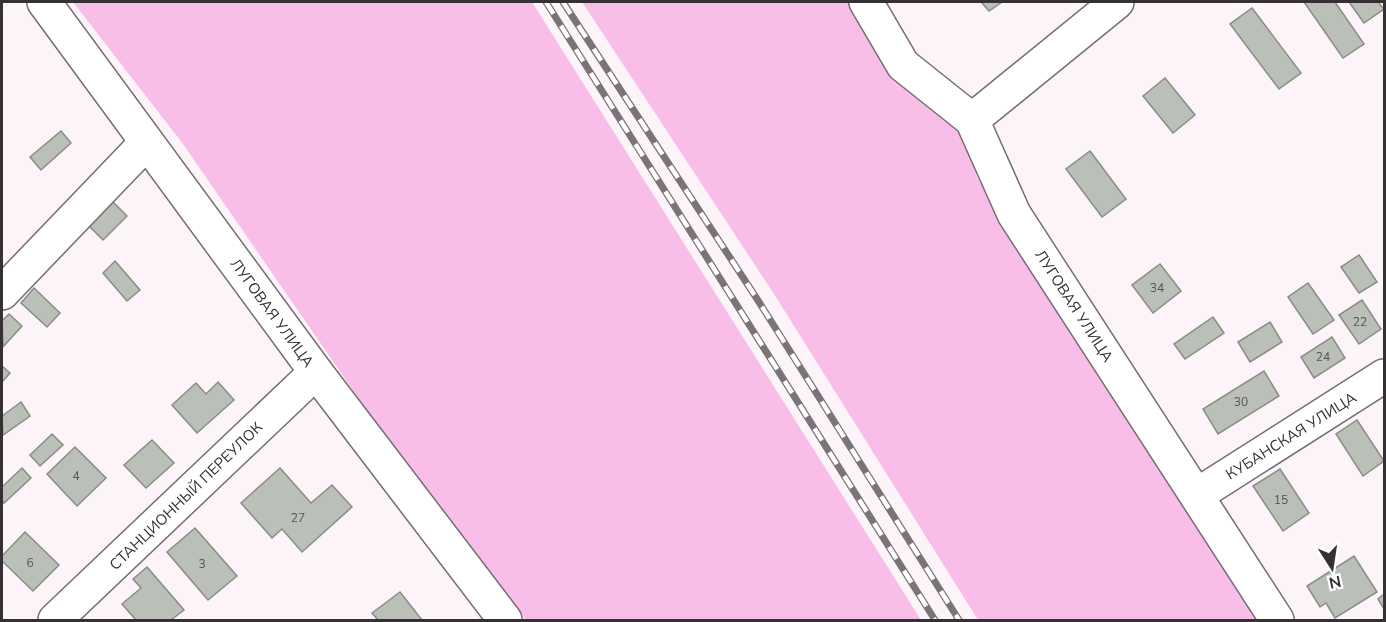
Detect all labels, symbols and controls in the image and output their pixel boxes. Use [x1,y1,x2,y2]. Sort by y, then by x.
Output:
street label: ЛУГОВАЯ УЛИЦА [1030,246,1118,366]
street label: ЛУГОВАЯ УЛИЦА [226,255,318,371]
house number: 34 [1150,280,1164,296]
house number: 22 [1353,314,1367,330]
house number: 24 [1316,349,1330,365]
street label: КУБАНСКАЯ УЛИЦА [1222,388,1360,484]
house number: 30 [1234,394,1248,410]
street label: СТАНЦИОННЫЙ ПЕРЕУЛОК [105,417,267,575]
house number: 4 [72,468,80,484]
house number: 15 [1274,492,1288,508]
house number: 27 [291,510,305,526]
north arrow [1302,538,1362,598]
house number: 6 [26,555,34,571]
house number: 3 [198,556,206,572]
text: N [1327,570,1343,594]

